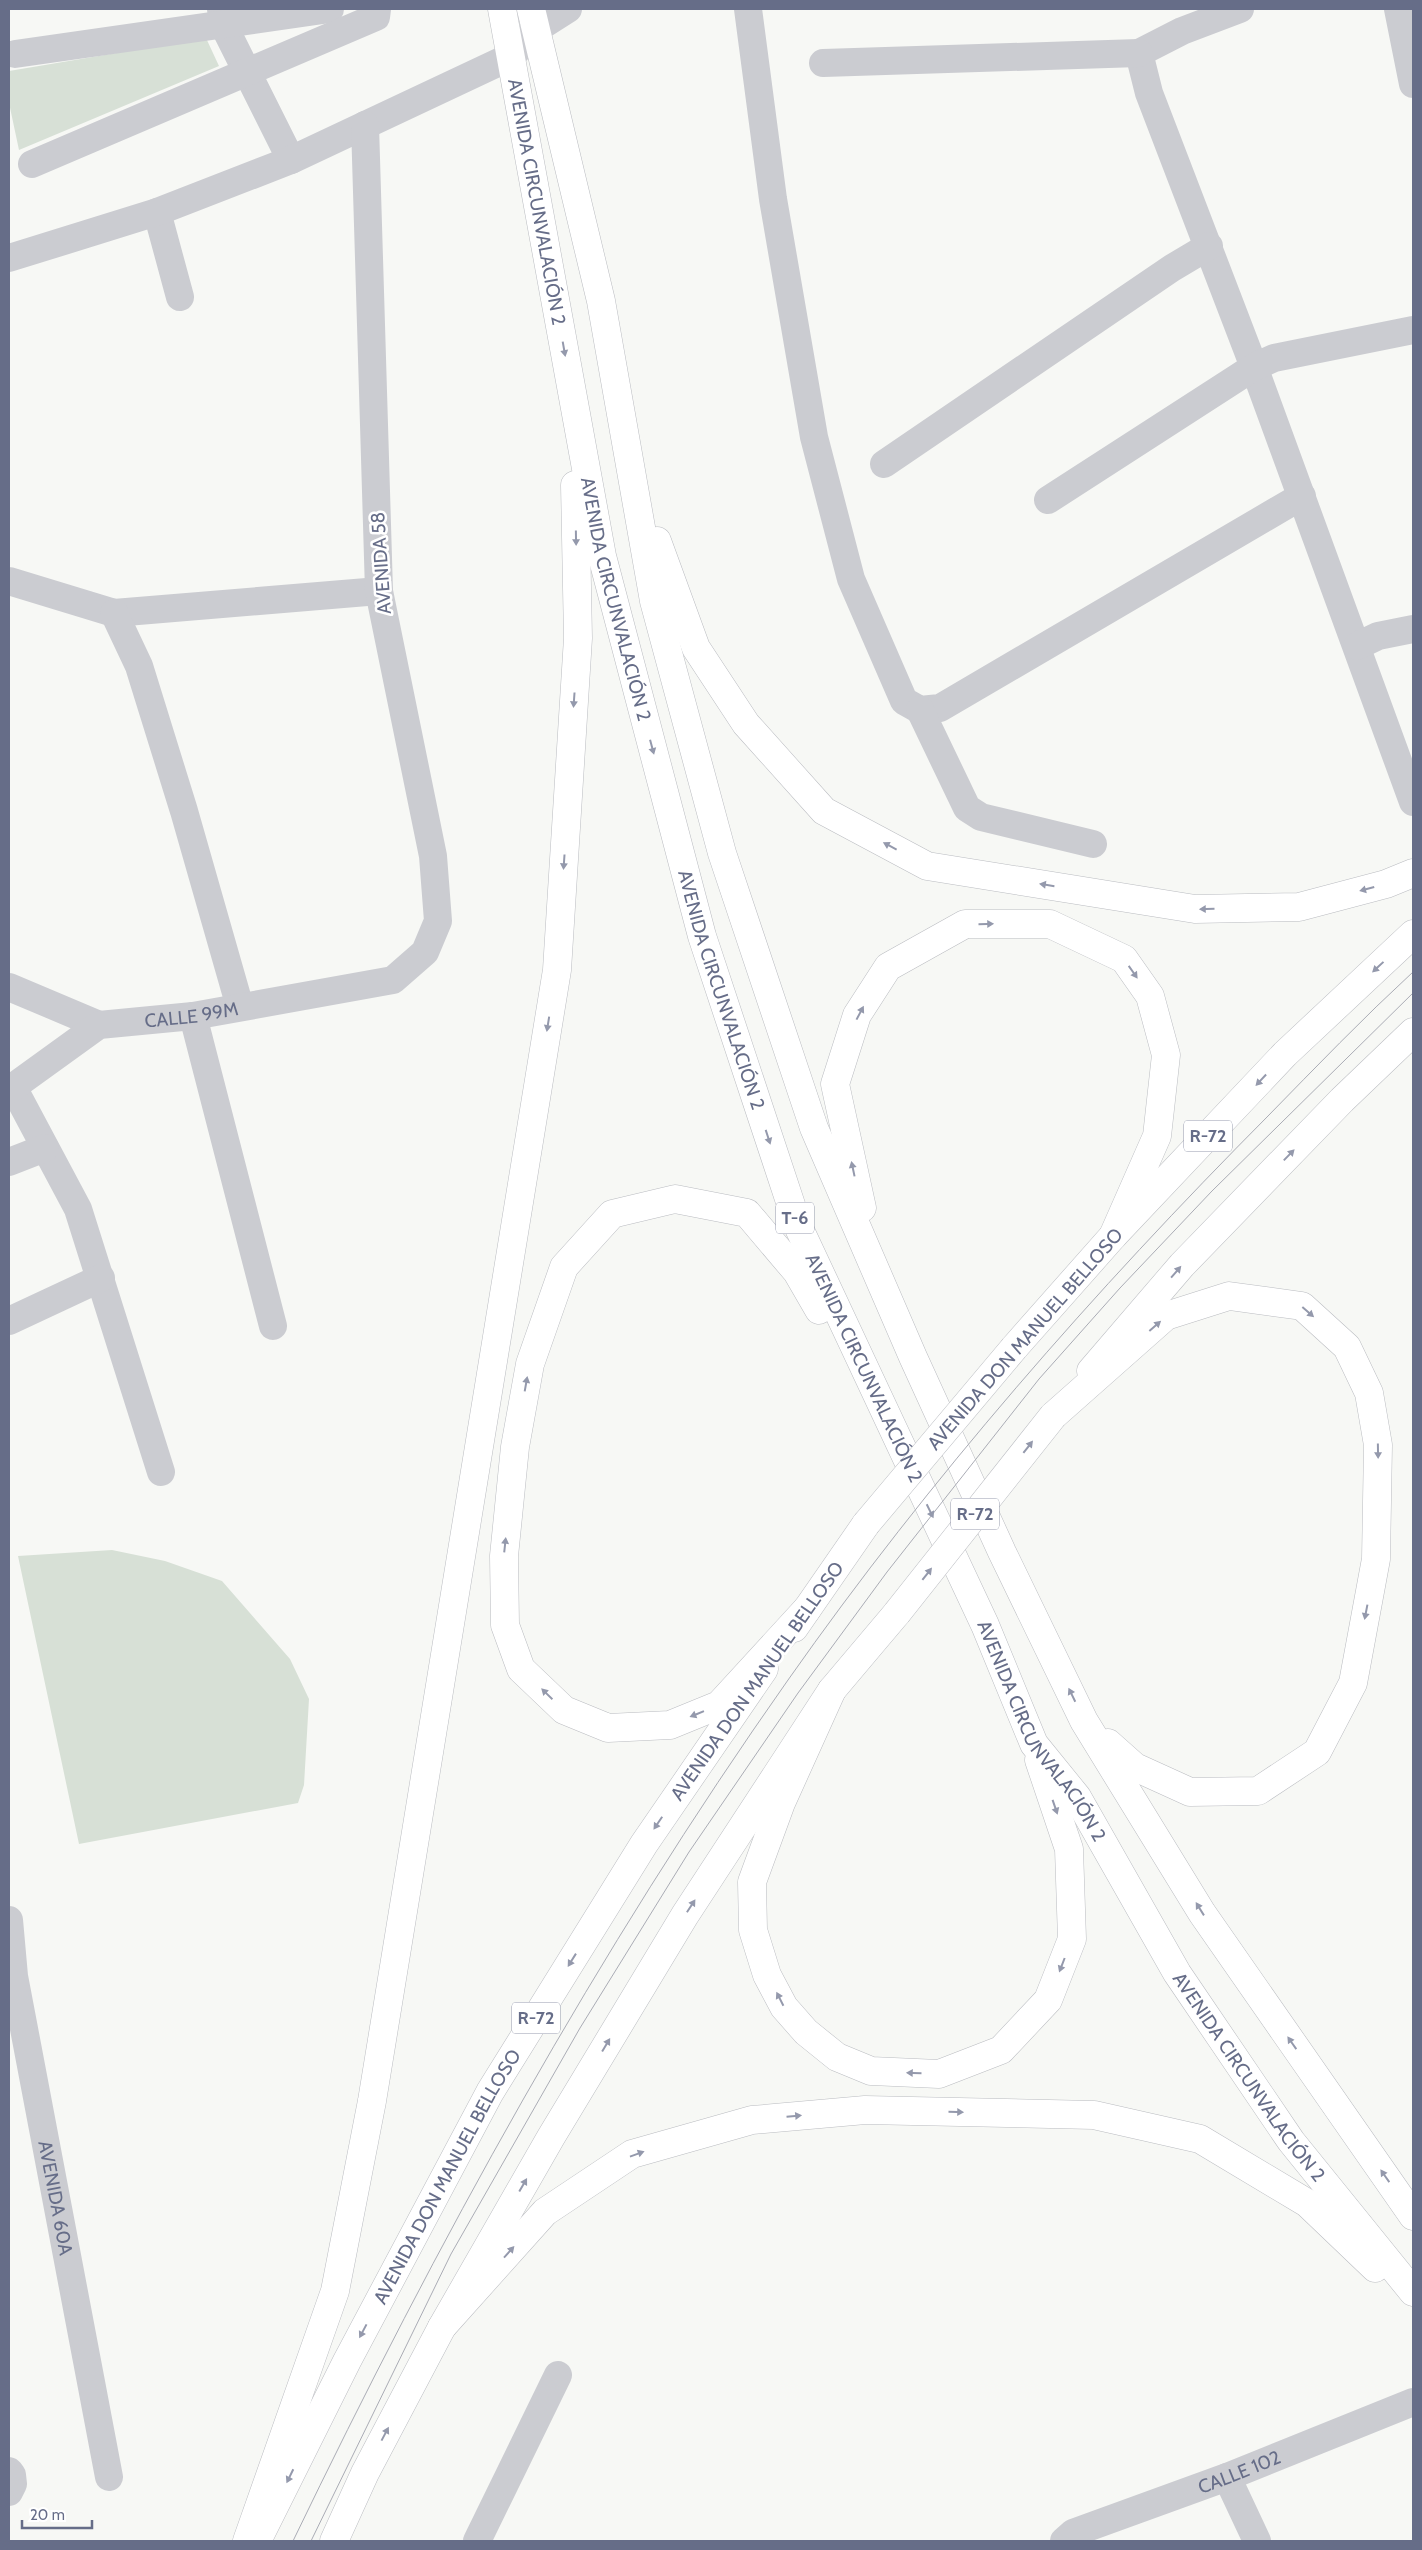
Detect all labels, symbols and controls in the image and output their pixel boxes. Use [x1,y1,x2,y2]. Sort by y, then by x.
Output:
street label: AVENIDA CIRCUNVALACIÓN 2 [503,77,571,327]
one-way arrow [561,342,569,358]
street label: AVENIDA CIRCUNVALACIÓN 2 [576,475,656,723]
street label: AVENIDA 58 [366,511,396,615]
one-way arrow [572,530,580,546]
one-way arrow [570,692,578,708]
one-way arrow [648,740,656,755]
one-way arrow [883,842,898,850]
one-way arrow [559,854,567,870]
street label: AVENIDA CIRCUNVALACIÓN 2 [674,867,770,1112]
one-way arrow [1038,881,1054,889]
one-way arrow [1360,885,1375,893]
one-way arrow [1199,905,1215,913]
one-way arrow [978,920,994,928]
one-way arrow [1372,961,1384,973]
one-way arrow [1128,965,1138,979]
street label: CALLE 99M [144,997,240,1032]
one-way arrow [856,1006,864,1020]
one-way arrow [544,1016,552,1032]
one-way arrow [1255,1074,1267,1086]
road number: R-72 [1184,1120,1232,1152]
one-way arrow [765,1130,772,1145]
one-way arrow [1282,1150,1294,1162]
one-way arrow [849,1161,857,1177]
road number: T-6 [776,1202,814,1234]
street label: AVENIDA DON MANUEL BELLOSO [922,1223,1128,1455]
street label: AVENIDA CIRCUNVALACIÓN 2 [801,1250,928,1486]
one-way arrow [1170,1266,1181,1279]
one-way arrow [1301,1306,1314,1317]
one-way arrow [1148,1320,1161,1331]
one-way arrow [523,1376,531,1392]
one-way arrow [1022,1441,1033,1454]
one-way arrow [1374,1443,1382,1459]
road number: R-72 [951,1498,999,1530]
one-way arrow [927,1504,935,1518]
one-way arrow [501,1537,509,1553]
street label: AVENIDA DON MANUEL BELLOSO [666,1557,848,1805]
one-way arrow [921,1568,932,1581]
one-way arrow [1361,1605,1369,1621]
street label: AVENIDA CIRCUNVALACIÓN 2 [973,1617,1111,1845]
one-way arrow [541,1688,553,1700]
one-way arrow [1067,1688,1075,1702]
one-way arrow [690,1710,704,1718]
one-way arrow [1051,1800,1059,1815]
one-way arrow [653,1816,663,1830]
one-way arrow [686,1900,695,1913]
one-way arrow [1195,1903,1205,1916]
one-way arrow [567,1954,576,1967]
one-way arrow [1058,1958,1066,1973]
street label: AVENIDA CIRCUNVALACIÓN 2 [1168,1968,1330,2186]
one-way arrow [776,1992,784,2006]
road number: R-72 [512,2002,560,2034]
one-way arrow [1287,2036,1297,2050]
one-way arrow [602,2039,611,2052]
street label: AVENIDA DON MANUEL BELLOSO [368,2045,525,2308]
one-way arrow [906,2068,922,2076]
one-way arrow [949,2108,965,2116]
one-way arrow [786,2112,802,2120]
street label: AVENIDA 60A [34,2139,78,2257]
one-way arrow [630,2150,645,2158]
one-way arrow [1380,2169,1390,2183]
one-way arrow [519,2178,528,2192]
one-way arrow [503,2246,515,2258]
one-way arrow [359,2323,367,2338]
one-way arrow [381,2427,389,2442]
street label: CALLE 102 [1195,2445,1284,2498]
one-way arrow [286,2469,294,2483]
scale bar [22,2498,92,2530]
text: 20 m [30,2506,65,2524]

